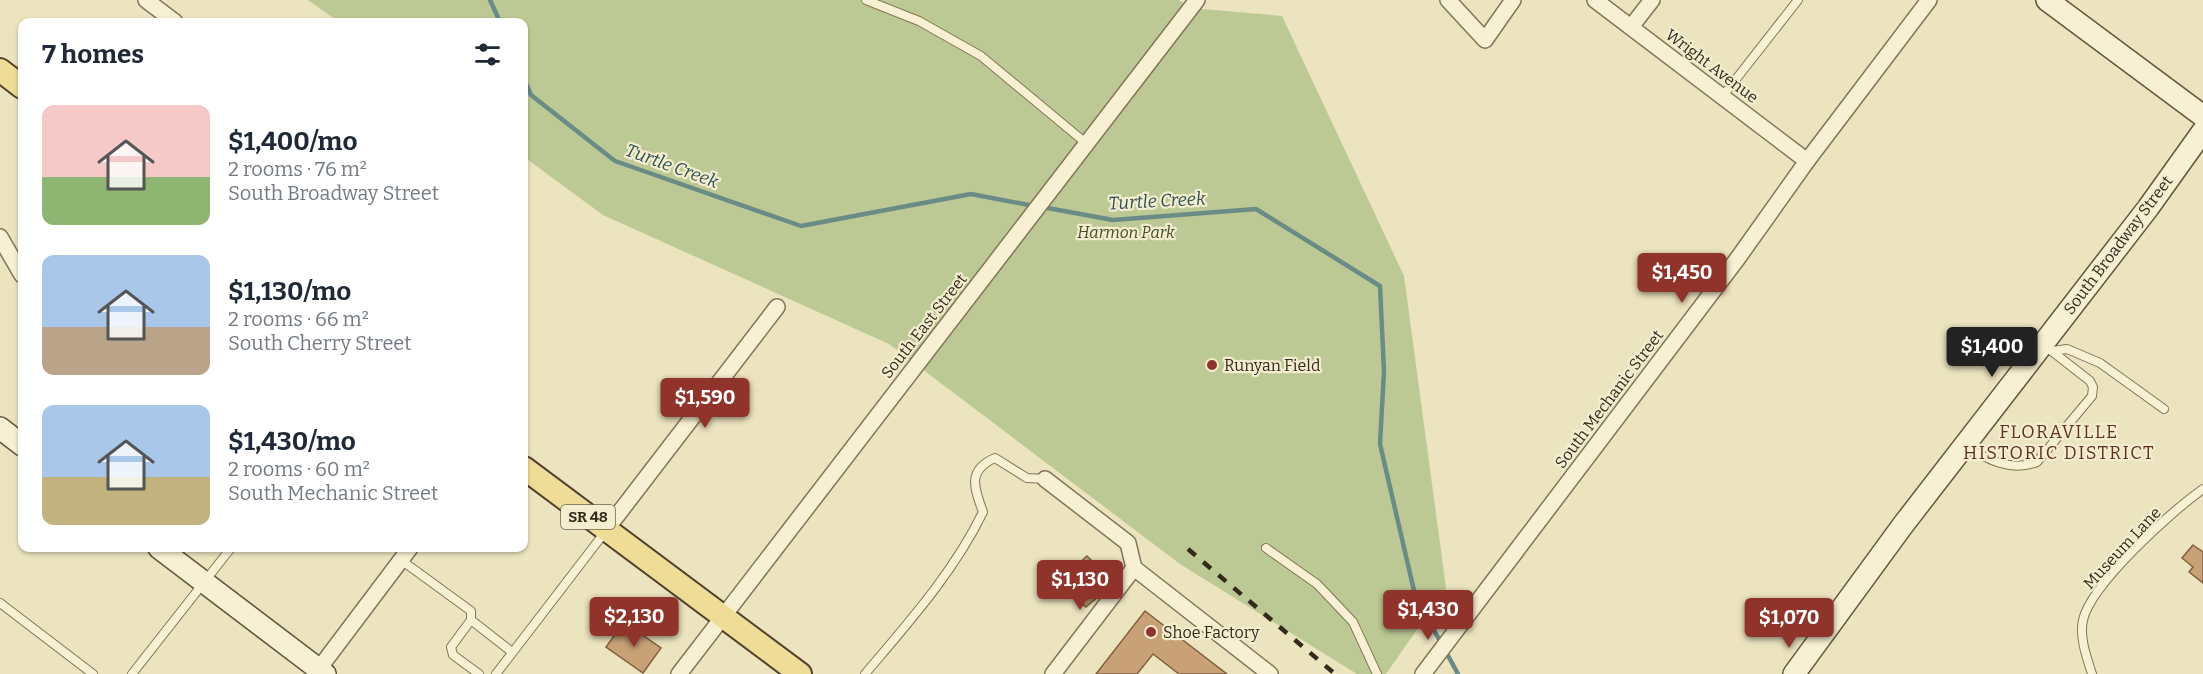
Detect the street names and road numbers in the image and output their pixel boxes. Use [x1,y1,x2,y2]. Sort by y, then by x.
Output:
street label: Wright Avenue [1662,25,1762,107]
street label: South Broadway Street [2060,172,2176,318]
street label: South East Street [877,270,971,382]
street label: South Mechanic Street [1551,326,1667,472]
street label: Museum Lane [2079,503,2165,593]
road number: SR 48 [561,505,615,529]

